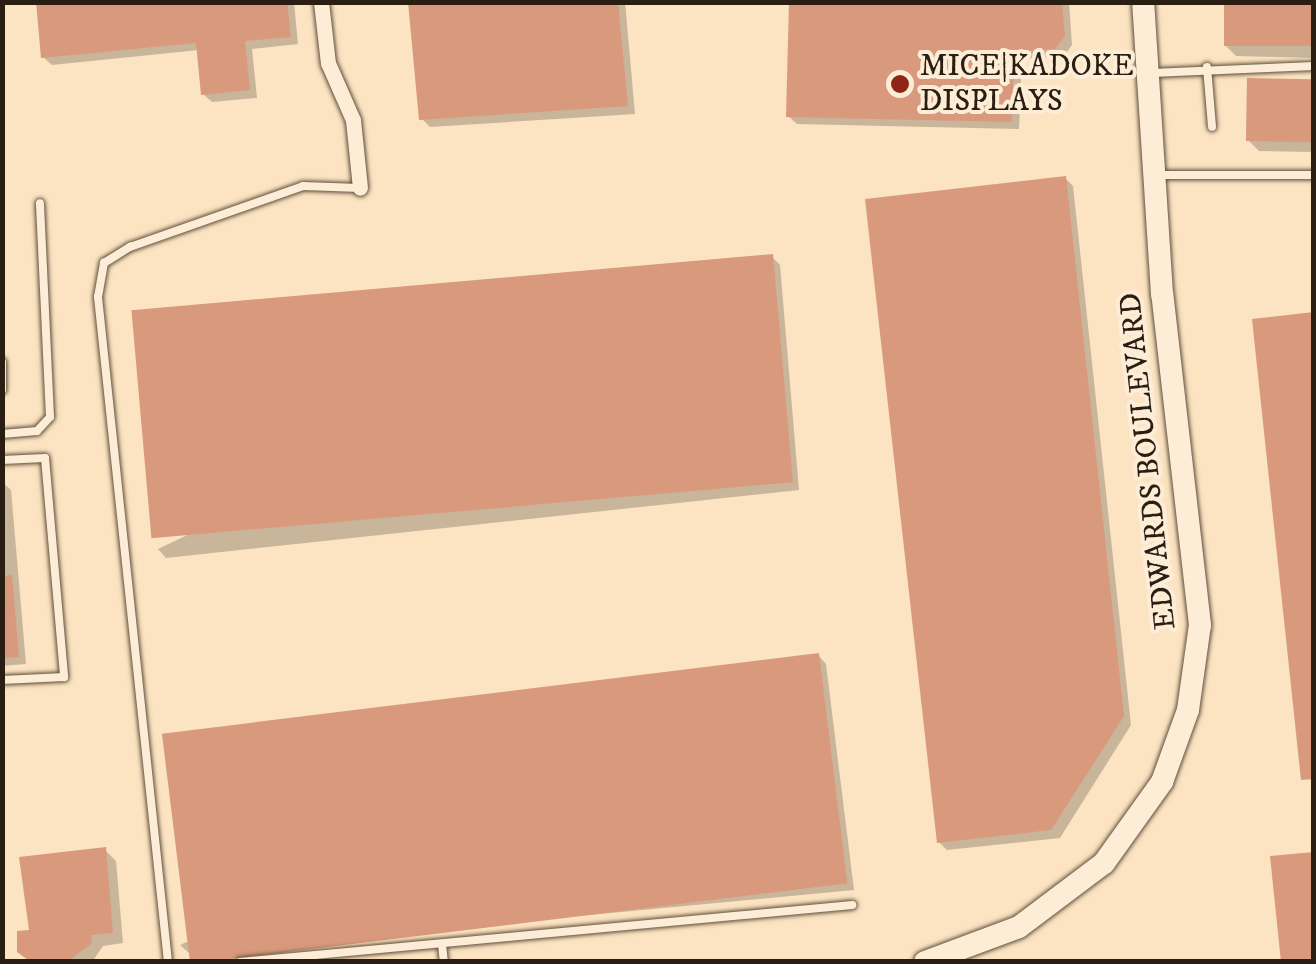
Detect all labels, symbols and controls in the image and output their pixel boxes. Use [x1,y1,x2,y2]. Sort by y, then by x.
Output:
place label: MICE|KADOKE DISPLAYS [920,49,1134,120]
marker: MICE|KADOKE DISPLAYS [889,73,911,95]
street label: EDWARDS BOULEVARD [1113,291,1185,631]

